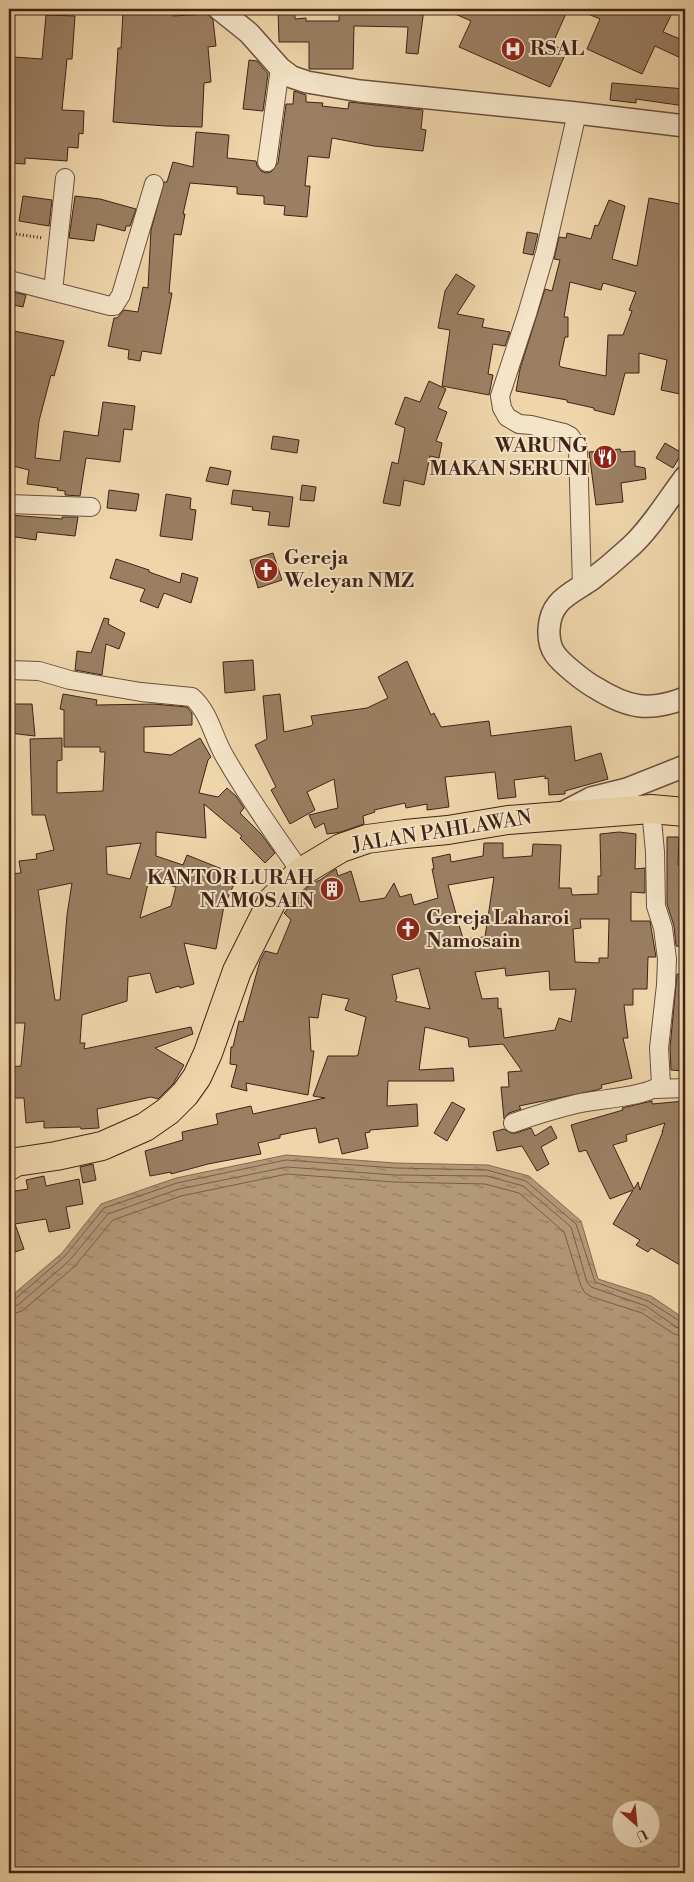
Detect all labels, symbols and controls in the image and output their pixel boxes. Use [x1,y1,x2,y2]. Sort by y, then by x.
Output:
hospital icon: RSAL [500,36,526,62]
place label: RSAL [530,37,584,62]
place label: WARUNG MAKAN SERUNI [429,434,588,482]
restaurant icon: WARUNG MAKAN SERUNI [592,444,618,470]
place label: Gereja Weleyan NMZ [283,546,414,594]
church icon: Gereja Weleyan NMZ [253,557,279,583]
street label: JALAN PAHLAWAN [350,805,534,859]
place label: KANTOR LURAH NAMOSAIN [147,866,314,914]
building icon: KANTOR LURAH NAMOSAIN [319,876,345,902]
place label: Gereja Laharoi Namosain [426,906,570,954]
church icon: Gereja Laharoi Namosain [395,916,421,942]
north arrow [612,1800,662,1850]
text: U [632,1824,650,1845]

